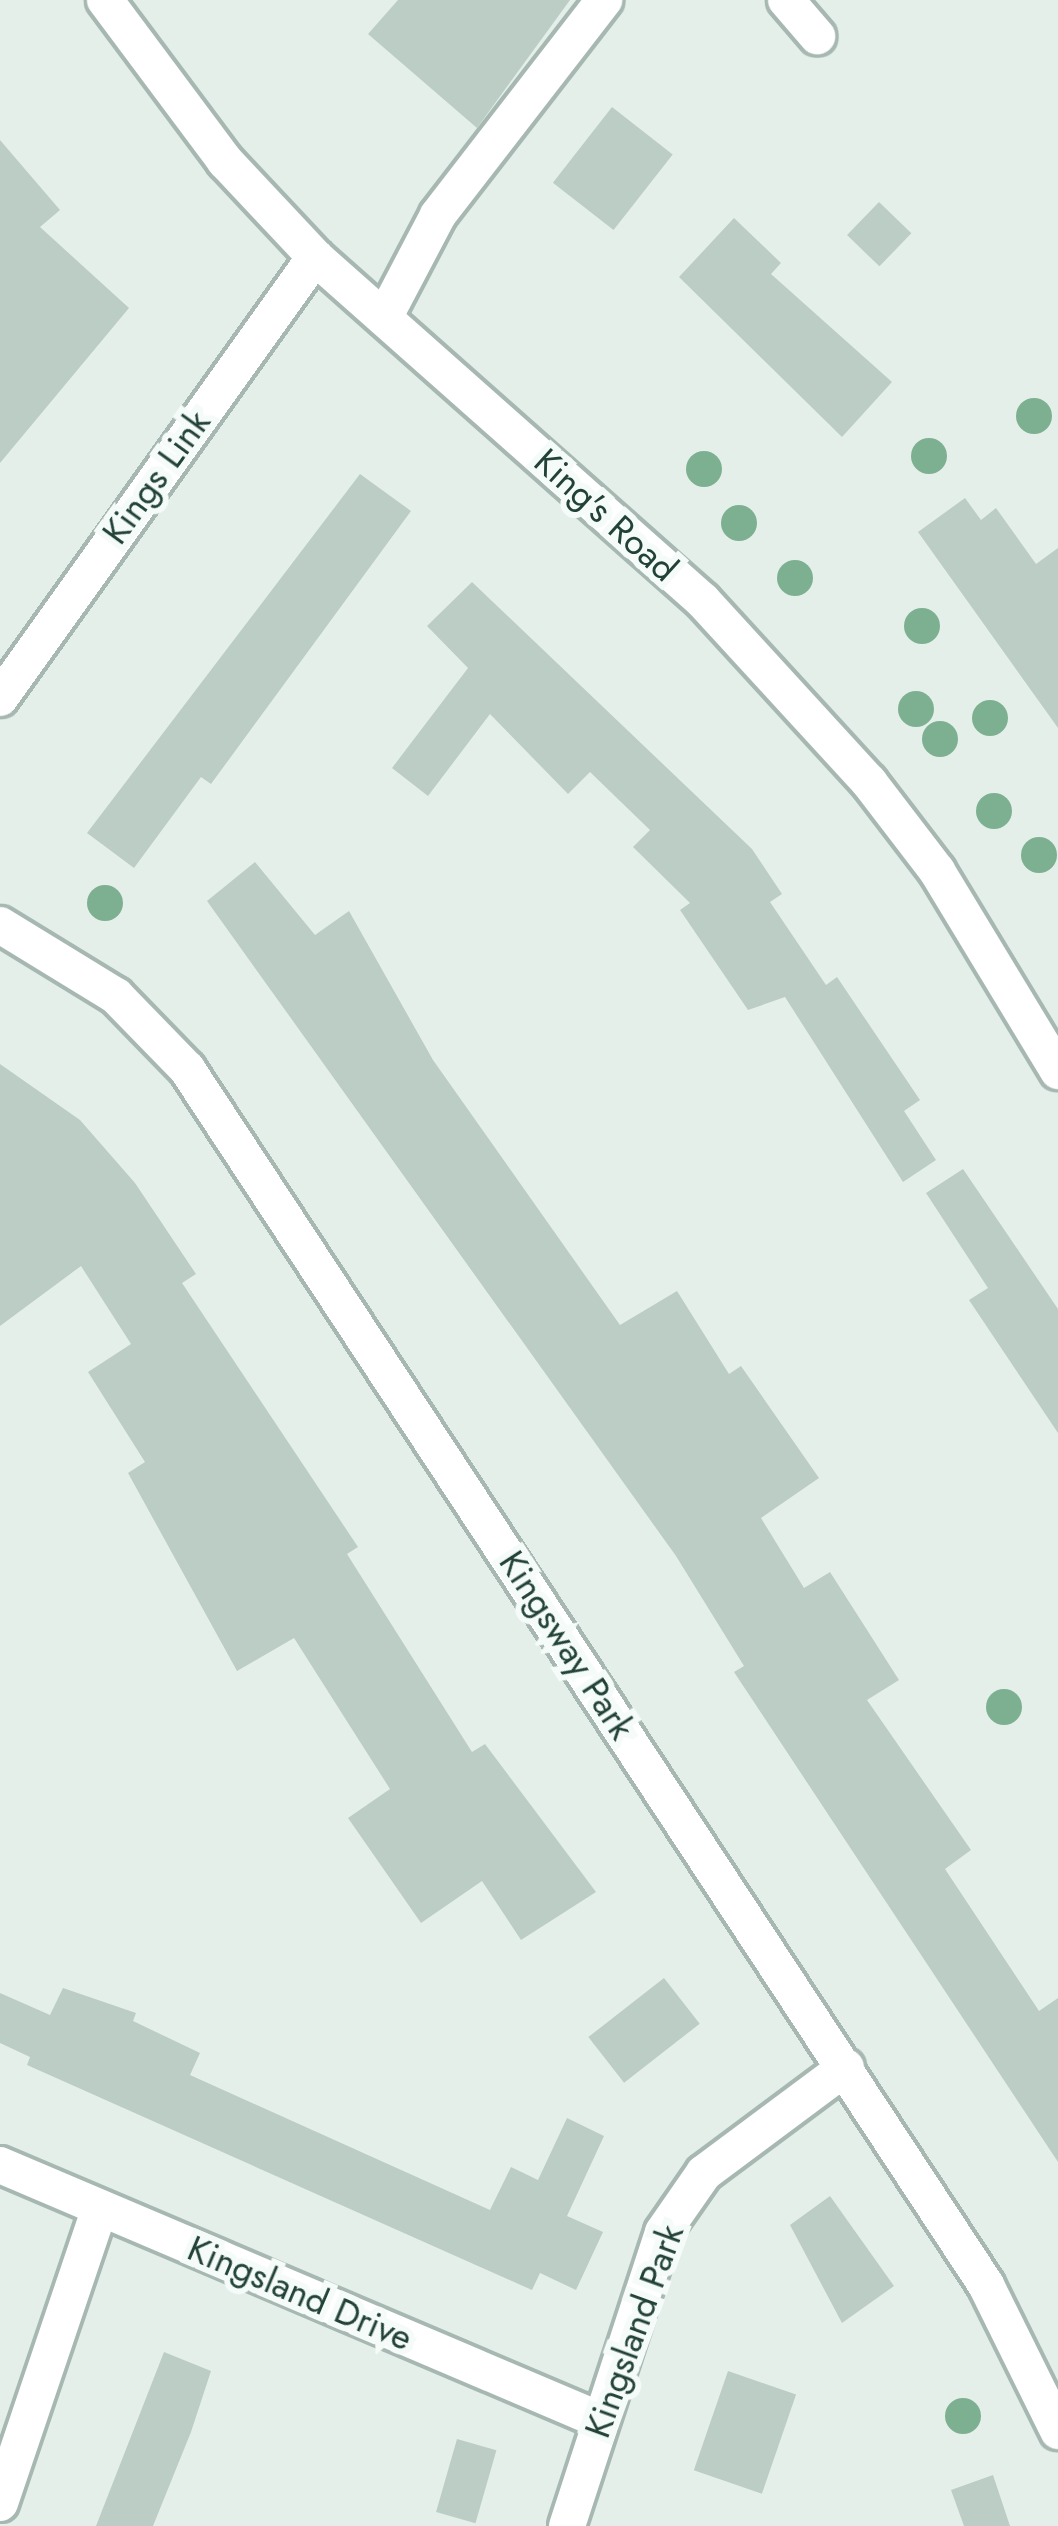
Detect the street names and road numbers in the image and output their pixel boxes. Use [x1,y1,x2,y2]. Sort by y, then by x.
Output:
street label: Kings Link [93,402,219,552]
street label: King's Road [526,440,686,590]
street label: Kingsway Park [490,1543,644,1747]
street label: Kingsland Park [575,2219,693,2443]
street label: Kingsland Drive [181,2226,419,2360]

